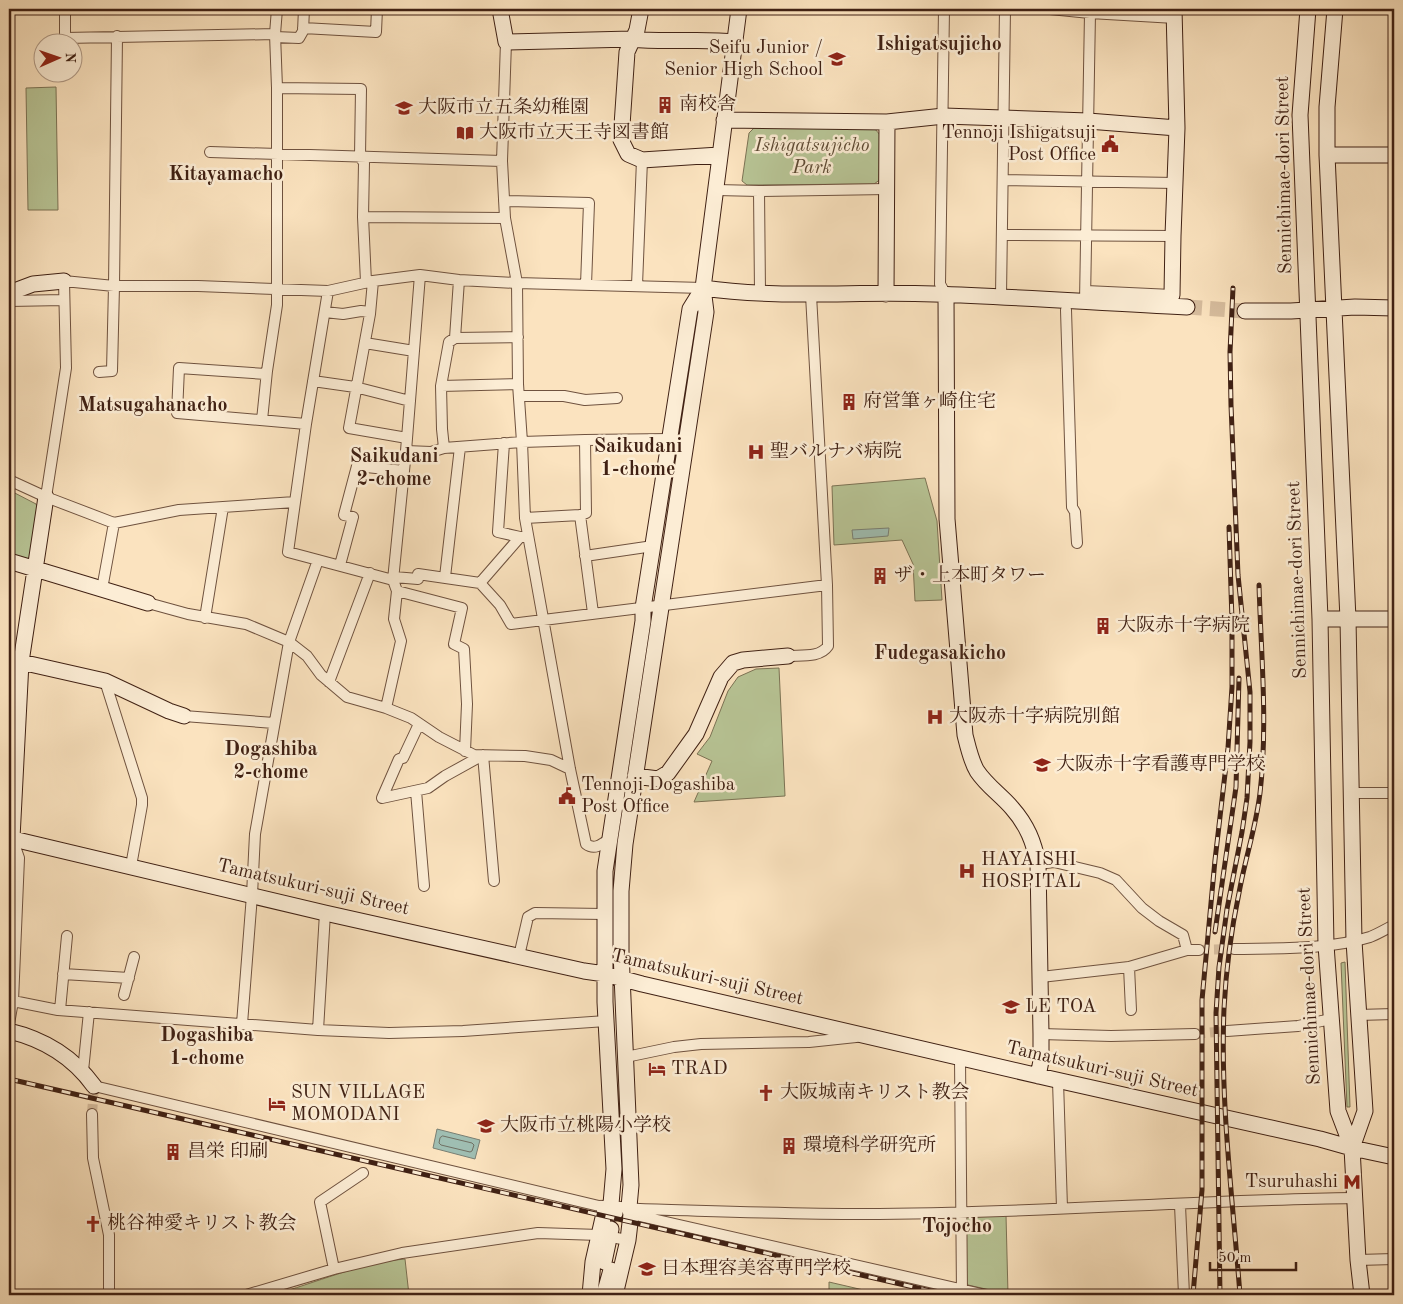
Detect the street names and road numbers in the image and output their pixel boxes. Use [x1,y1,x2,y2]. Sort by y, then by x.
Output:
street label: Sennichimae-dori Street [1274,76,1296,274]
street label: Sennichimae-dori Street [1285,481,1311,679]
street label: Tamatsukuri-suji Street [215,857,411,919]
street label: Sennichimae-dori Street [1295,887,1325,1085]
street label: Tamatsukuri-suji Street [609,947,805,1009]
street label: Tamatsukuri-suji Street [1004,1039,1200,1101]

